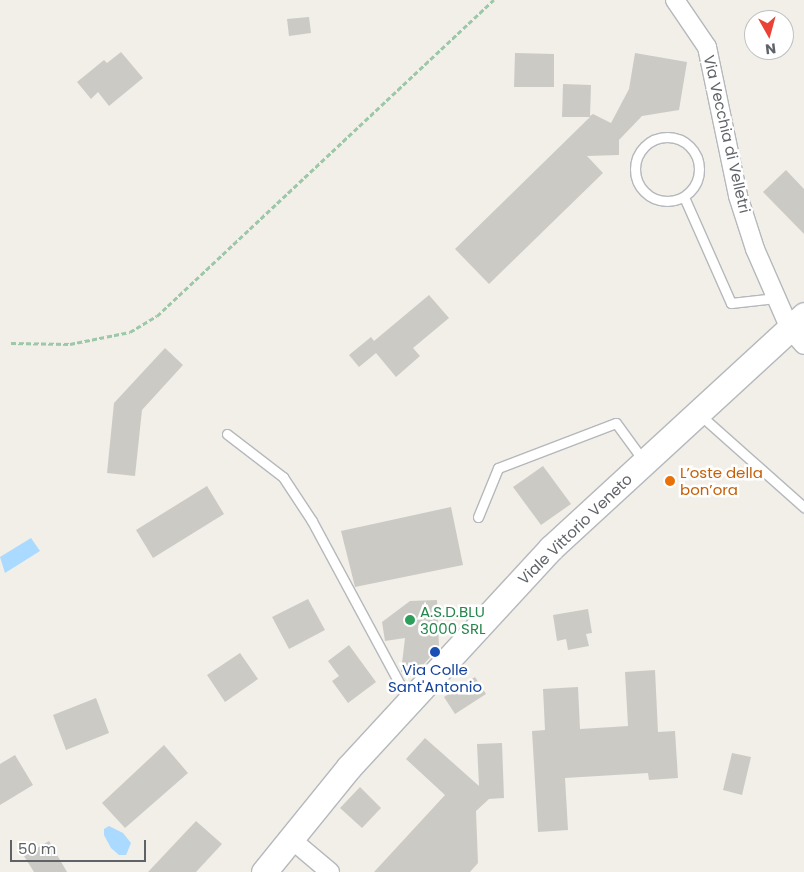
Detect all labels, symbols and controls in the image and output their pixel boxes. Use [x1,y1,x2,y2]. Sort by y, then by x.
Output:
north arrow [744,10,794,60]
text: N [764,38,777,59]
street label: Via Vecchia di Velletri [700,53,754,215]
place label: L’oste della bon’ora [680,463,763,498]
street label: Viale Vittorio Veneto [514,470,636,588]
marker: L’oste della bon’ora [664,475,676,487]
place label: A.S.D.BLU 3000 SRL [420,602,486,637]
marker: A.S.D.BLU 3000 SRL [404,614,416,626]
marker: Via Colle Sant'Antonio [429,646,441,658]
place label: Via Colle Sant'Antonio [388,660,482,695]
scale bar [12,830,149,862]
text: 50 m [18,838,56,859]

